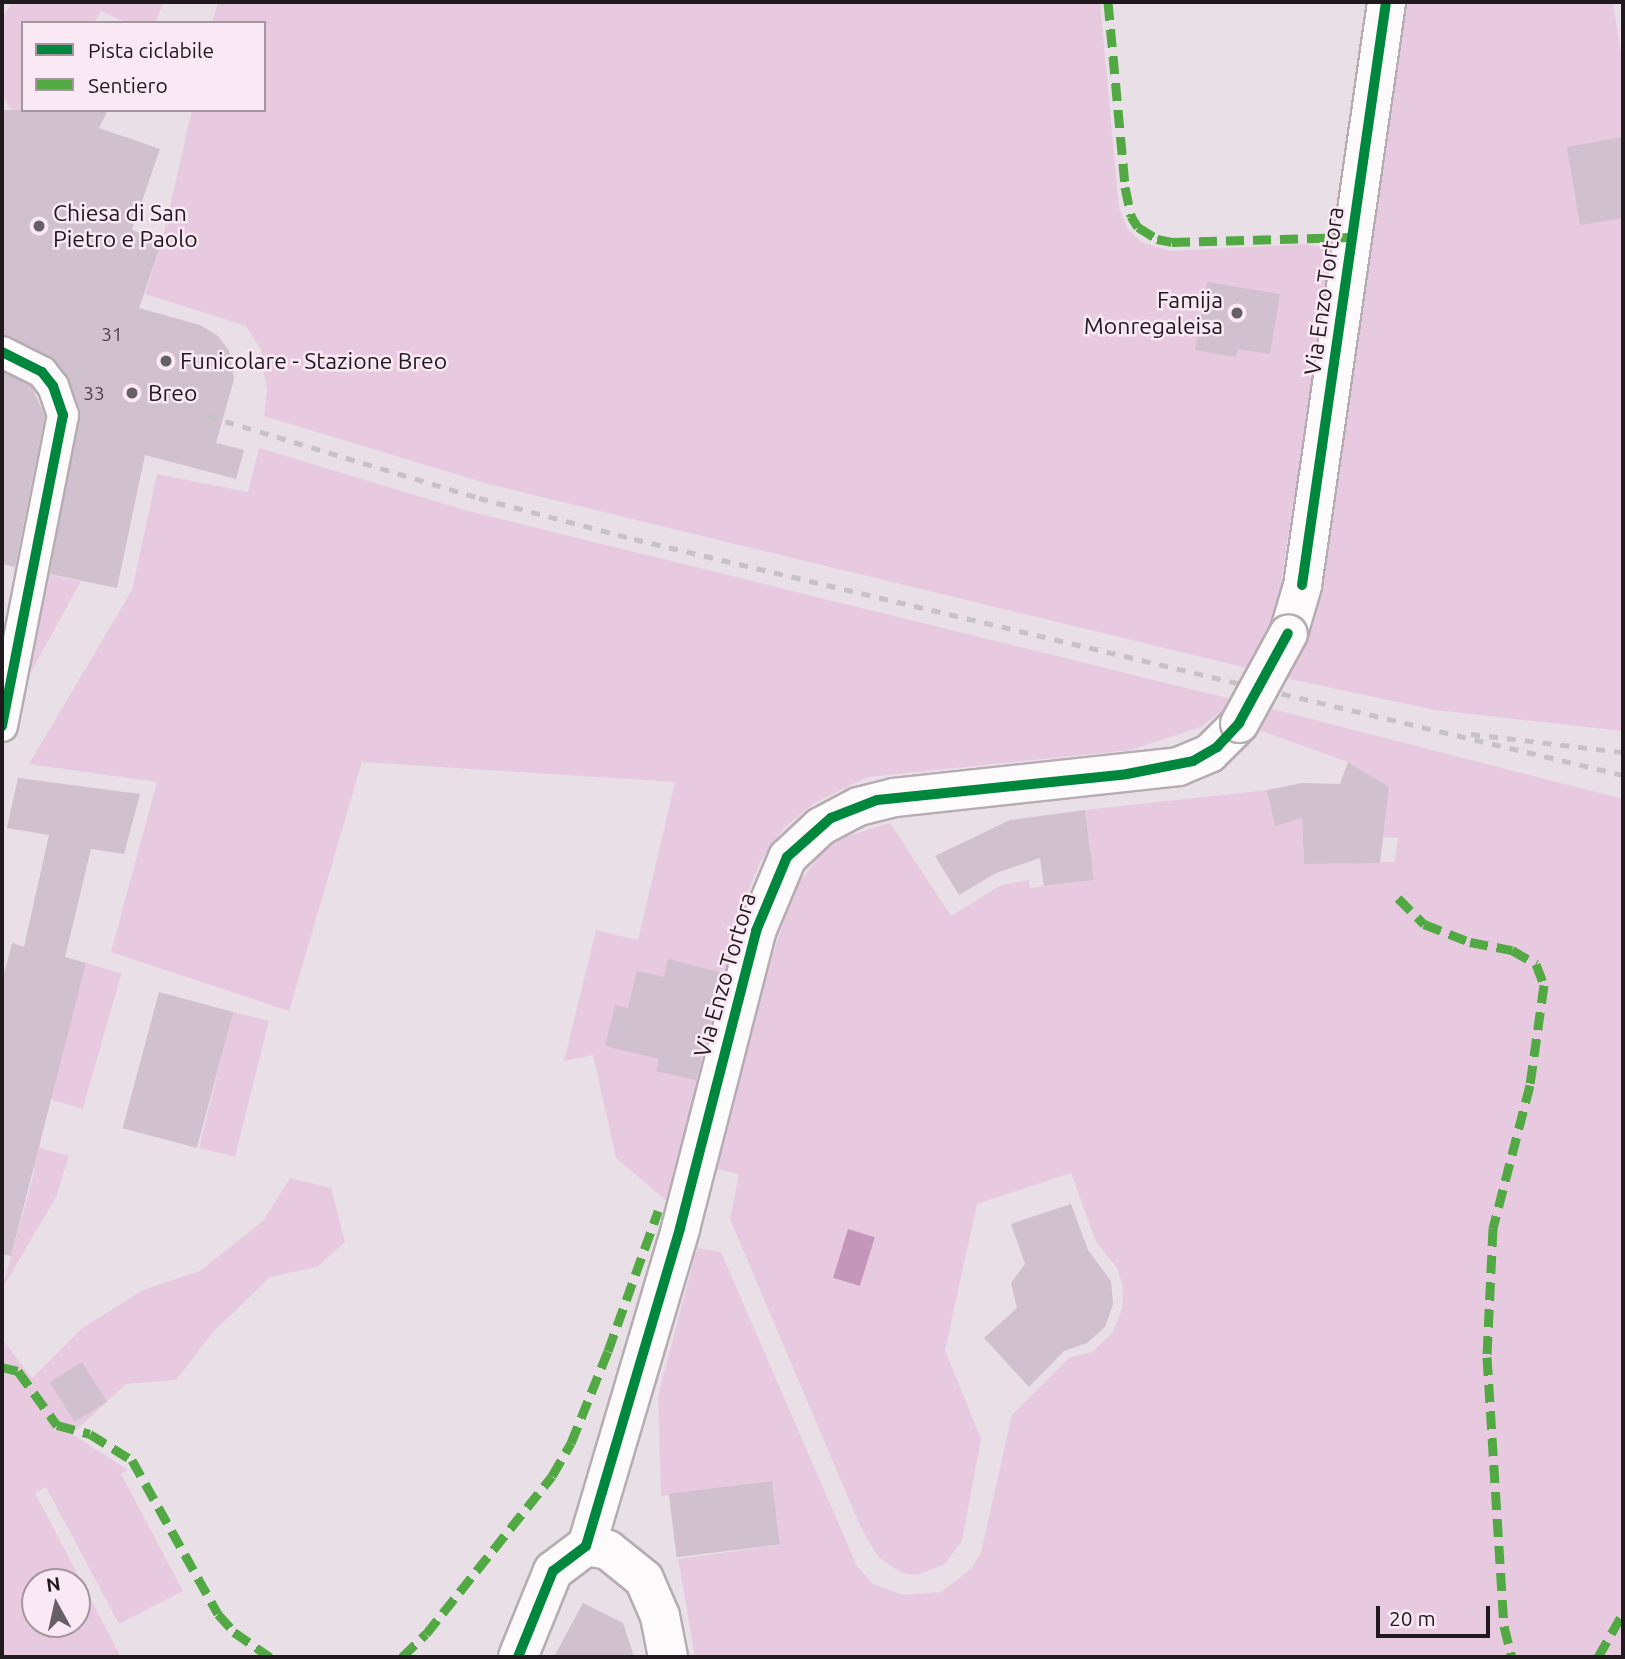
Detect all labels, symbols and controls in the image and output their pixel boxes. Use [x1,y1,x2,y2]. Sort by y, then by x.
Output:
legend [21,21,266,112]
text: Pista ciclabile [88,38,214,62]
text: Sentiero [88,73,168,97]
place label: Chiesa di San Pietro e Paolo [53,199,198,253]
street label: Via Enzo Tortora [1299,205,1349,377]
marker: Chiesa di San Pietro e Paolo [31,218,47,234]
place label: Famija Monregaleisa [1084,286,1223,340]
marker: Famija Monregaleisa [1229,305,1245,321]
house number: 31 [101,324,123,346]
place label: Funicolare - Stazione Breo [180,347,447,375]
marker: Funicolare - Stazione Breo [158,353,174,369]
place label: Breo [148,379,197,407]
house number: 33 [83,383,105,405]
marker: Breo [122,383,142,403]
street label: Via Enzo Tortora [688,890,762,1060]
north arrow [21,1568,91,1638]
text: N [45,1572,62,1596]
scale bar [1380,1592,1494,1636]
text: 20 m [1389,1606,1436,1630]

